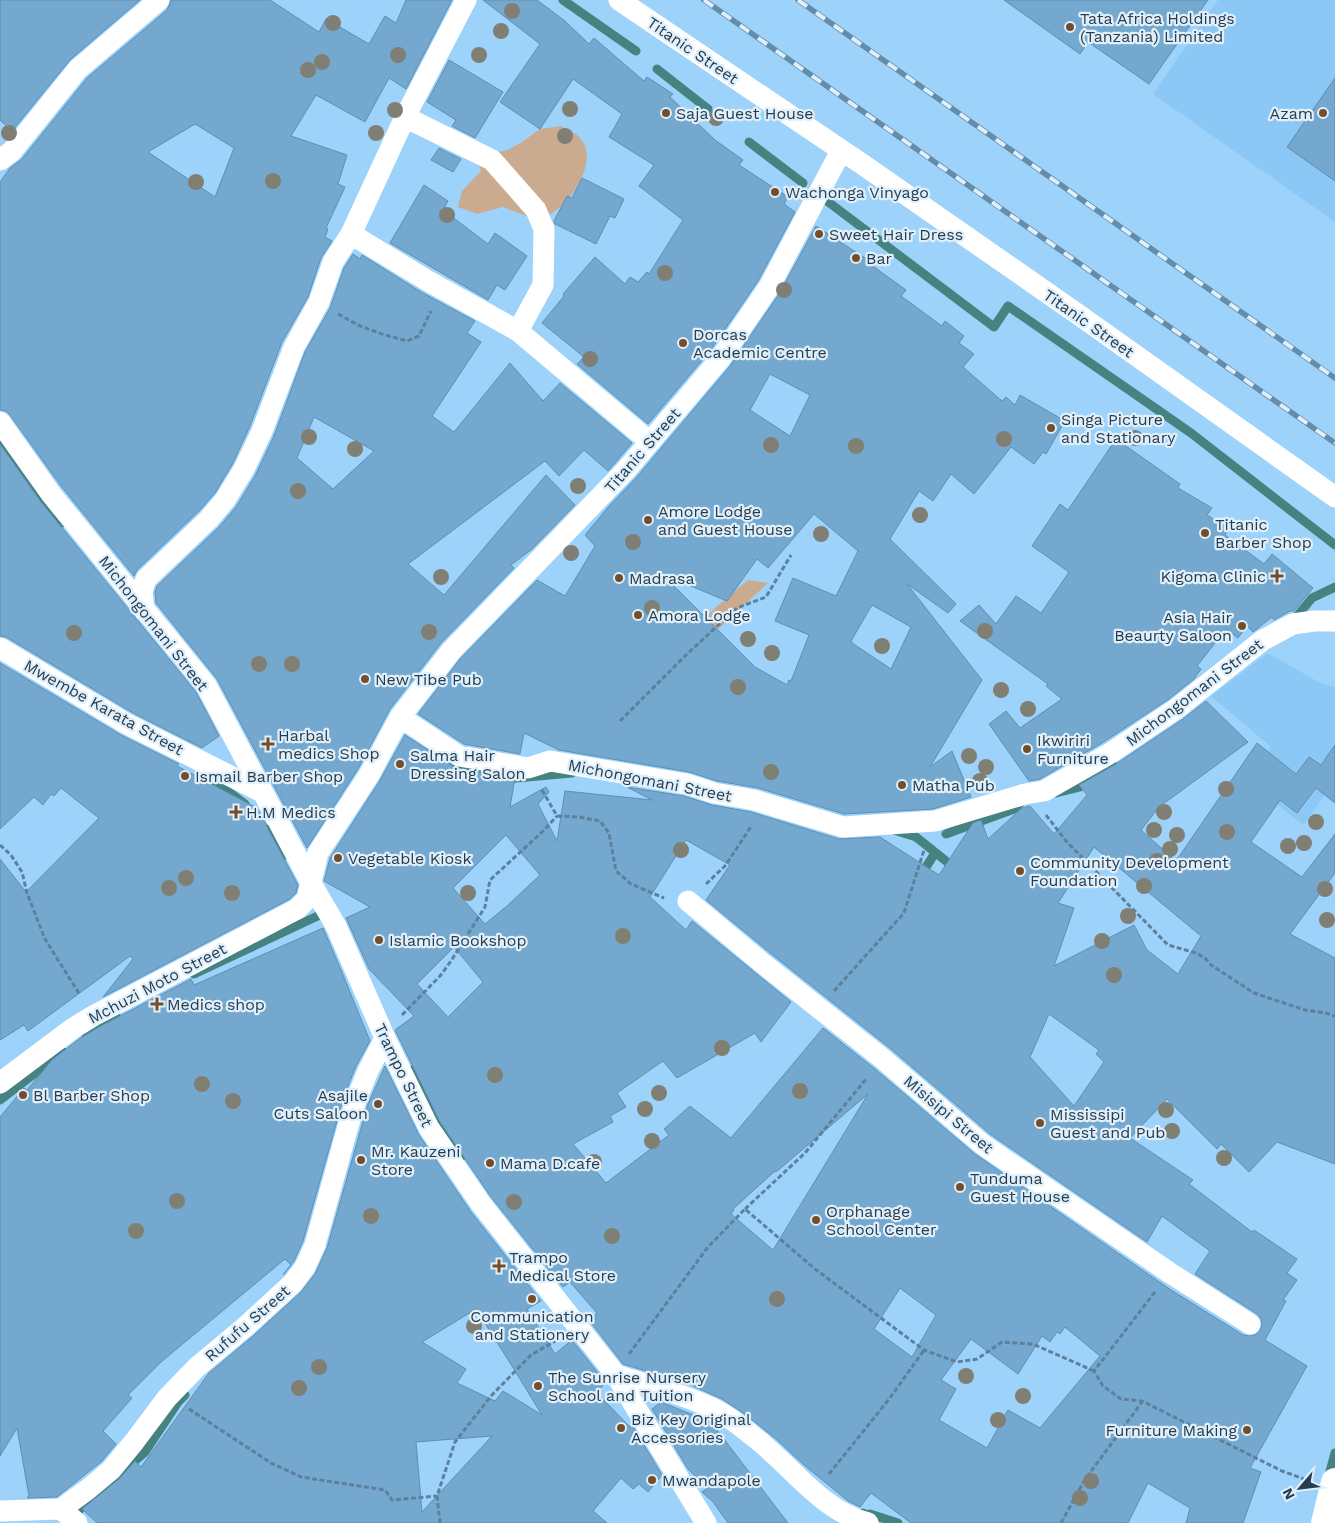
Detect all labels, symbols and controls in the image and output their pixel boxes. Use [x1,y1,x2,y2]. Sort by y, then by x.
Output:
place label: Tata Africa Holdings (Tanzania) Limited [1080,9,1235,46]
street label: Titanic Street [643,13,742,88]
marker: Tata Africa Holdings (Tanzania) Limited [1064,21,1076,33]
place label: Saja Guest House [676,104,814,123]
place label: Azam [1270,104,1313,123]
marker: Saja Guest House [660,107,672,119]
marker: Azam [1317,107,1329,119]
place label: Wachonga Vinyago [785,183,929,202]
marker: Wachonga Vinyago [769,186,781,198]
place label: Sweet Hair Dress [829,225,963,244]
marker: Sweet Hair Dress [813,228,825,240]
place label: Bar [866,249,893,268]
marker: Bar [850,252,862,264]
street label: Titanic Street [1040,285,1138,362]
place label: Dorcas Academic Centre [693,325,827,362]
marker: Dorcas Academic Centre [677,337,689,349]
street label: Titanic Street [600,404,685,497]
place label: Singa Picture and Stationary [1061,410,1176,447]
marker: Singa Picture and Stationary [1045,422,1057,434]
place label: Amore Lodge and Guest House [658,502,792,539]
marker: Amore Lodge and Guest House [642,514,654,526]
place label: Titanic Barber Shop [1215,515,1312,552]
marker: Titanic Barber Shop [1199,527,1211,539]
street label: Michongomani Street [95,552,213,695]
place label: Kigoma Clinic [1160,567,1266,586]
place label: Madrasa [629,569,695,588]
marker: Kigoma Clinic [1270,569,1284,583]
marker: Madrasa [613,572,625,584]
place label: Amora Lodge [648,606,751,625]
place label: Asia Hair Beaurty Saloon [1114,608,1232,645]
marker: Amora Lodge [632,609,644,621]
marker: Asia Hair Beaurty Saloon [1236,620,1248,632]
street label: Michongomani Street [1122,635,1267,750]
street label: Mwembe Karata Street [21,656,187,759]
place label: New Tibe Pub [375,670,482,689]
marker: New Tibe Pub [359,673,371,685]
place label: Harbal medics Shop [278,726,379,763]
place label: Ikwiriri Furniture [1037,731,1109,768]
marker: Harbal medics Shop [262,738,274,750]
marker: Ikwiriri Furniture [1021,743,1033,755]
place label: Salma Hair Dressing Salon [410,746,526,783]
street label: Michongomani Street [566,755,734,806]
marker: Salma Hair Dressing Salon [394,758,406,770]
place label: Ismail Barber Shop [195,767,343,786]
marker: Ismail Barber Shop [179,770,191,782]
place label: Matha Pub [912,776,995,795]
marker: Matha Pub [896,779,908,791]
place label: H.M Medics [246,803,336,822]
marker: H.M Medics [230,806,242,818]
place label: Vegetable Kiosk [348,849,472,868]
marker: Vegetable Kiosk [332,852,344,864]
place label: Community Development Foundation [1030,853,1229,890]
marker: Community Development Foundation [1014,865,1026,877]
place label: Islamic Bookshop [389,931,526,950]
marker: Islamic Bookshop [373,934,385,946]
street label: Mchuzi Moto Street [85,939,230,1028]
place label: Medics shop [167,995,265,1014]
marker: Medics shop [151,998,163,1010]
street label: Trampo Street [370,1021,437,1130]
street label: Misisipi Street [900,1071,998,1158]
place label: Bl Barber Shop [33,1086,150,1105]
place label: Asajile Cuts Saloon [273,1086,368,1123]
marker: Bl Barber Shop [17,1089,29,1101]
marker: Asajile Cuts Saloon [372,1098,384,1110]
place label: Mississipi Guest and Pub [1050,1105,1165,1142]
marker: Mississipi Guest and Pub [1034,1117,1046,1129]
place label: Mr. Kauzeni Store [371,1142,461,1179]
marker: Mr. Kauzeni Store [355,1154,367,1166]
place label: Mama D.cafe [500,1154,600,1173]
marker: Mama D.cafe [484,1157,496,1169]
place label: Tunduma Guest House [970,1169,1070,1206]
marker: Tunduma Guest House [954,1181,966,1193]
place label: Orphanage School Center [826,1202,937,1239]
marker: Orphanage School Center [810,1214,822,1226]
place label: Trampo Medical Store [509,1248,616,1285]
marker: Trampo Medical Store [493,1260,505,1272]
street label: Rufufu Street [201,1281,294,1365]
marker: Communication and Stationery [526,1293,538,1305]
place label: Communication and Stationery [470,1307,594,1344]
place label: The Sunrise Nursery School and Tuition [548,1368,707,1405]
marker: The Sunrise Nursery School and Tuition [532,1380,544,1392]
place label: Biz Key Original Accessories [631,1410,751,1447]
place label: Furniture Making [1105,1421,1237,1440]
marker: Biz Key Original Accessories [615,1422,627,1434]
marker: Furniture Making [1241,1424,1253,1436]
north arrow [1275,1463,1325,1513]
place label: Mwandapole [662,1471,761,1490]
marker: Mwandapole [646,1474,658,1486]
text: N [1279,1486,1298,1502]

